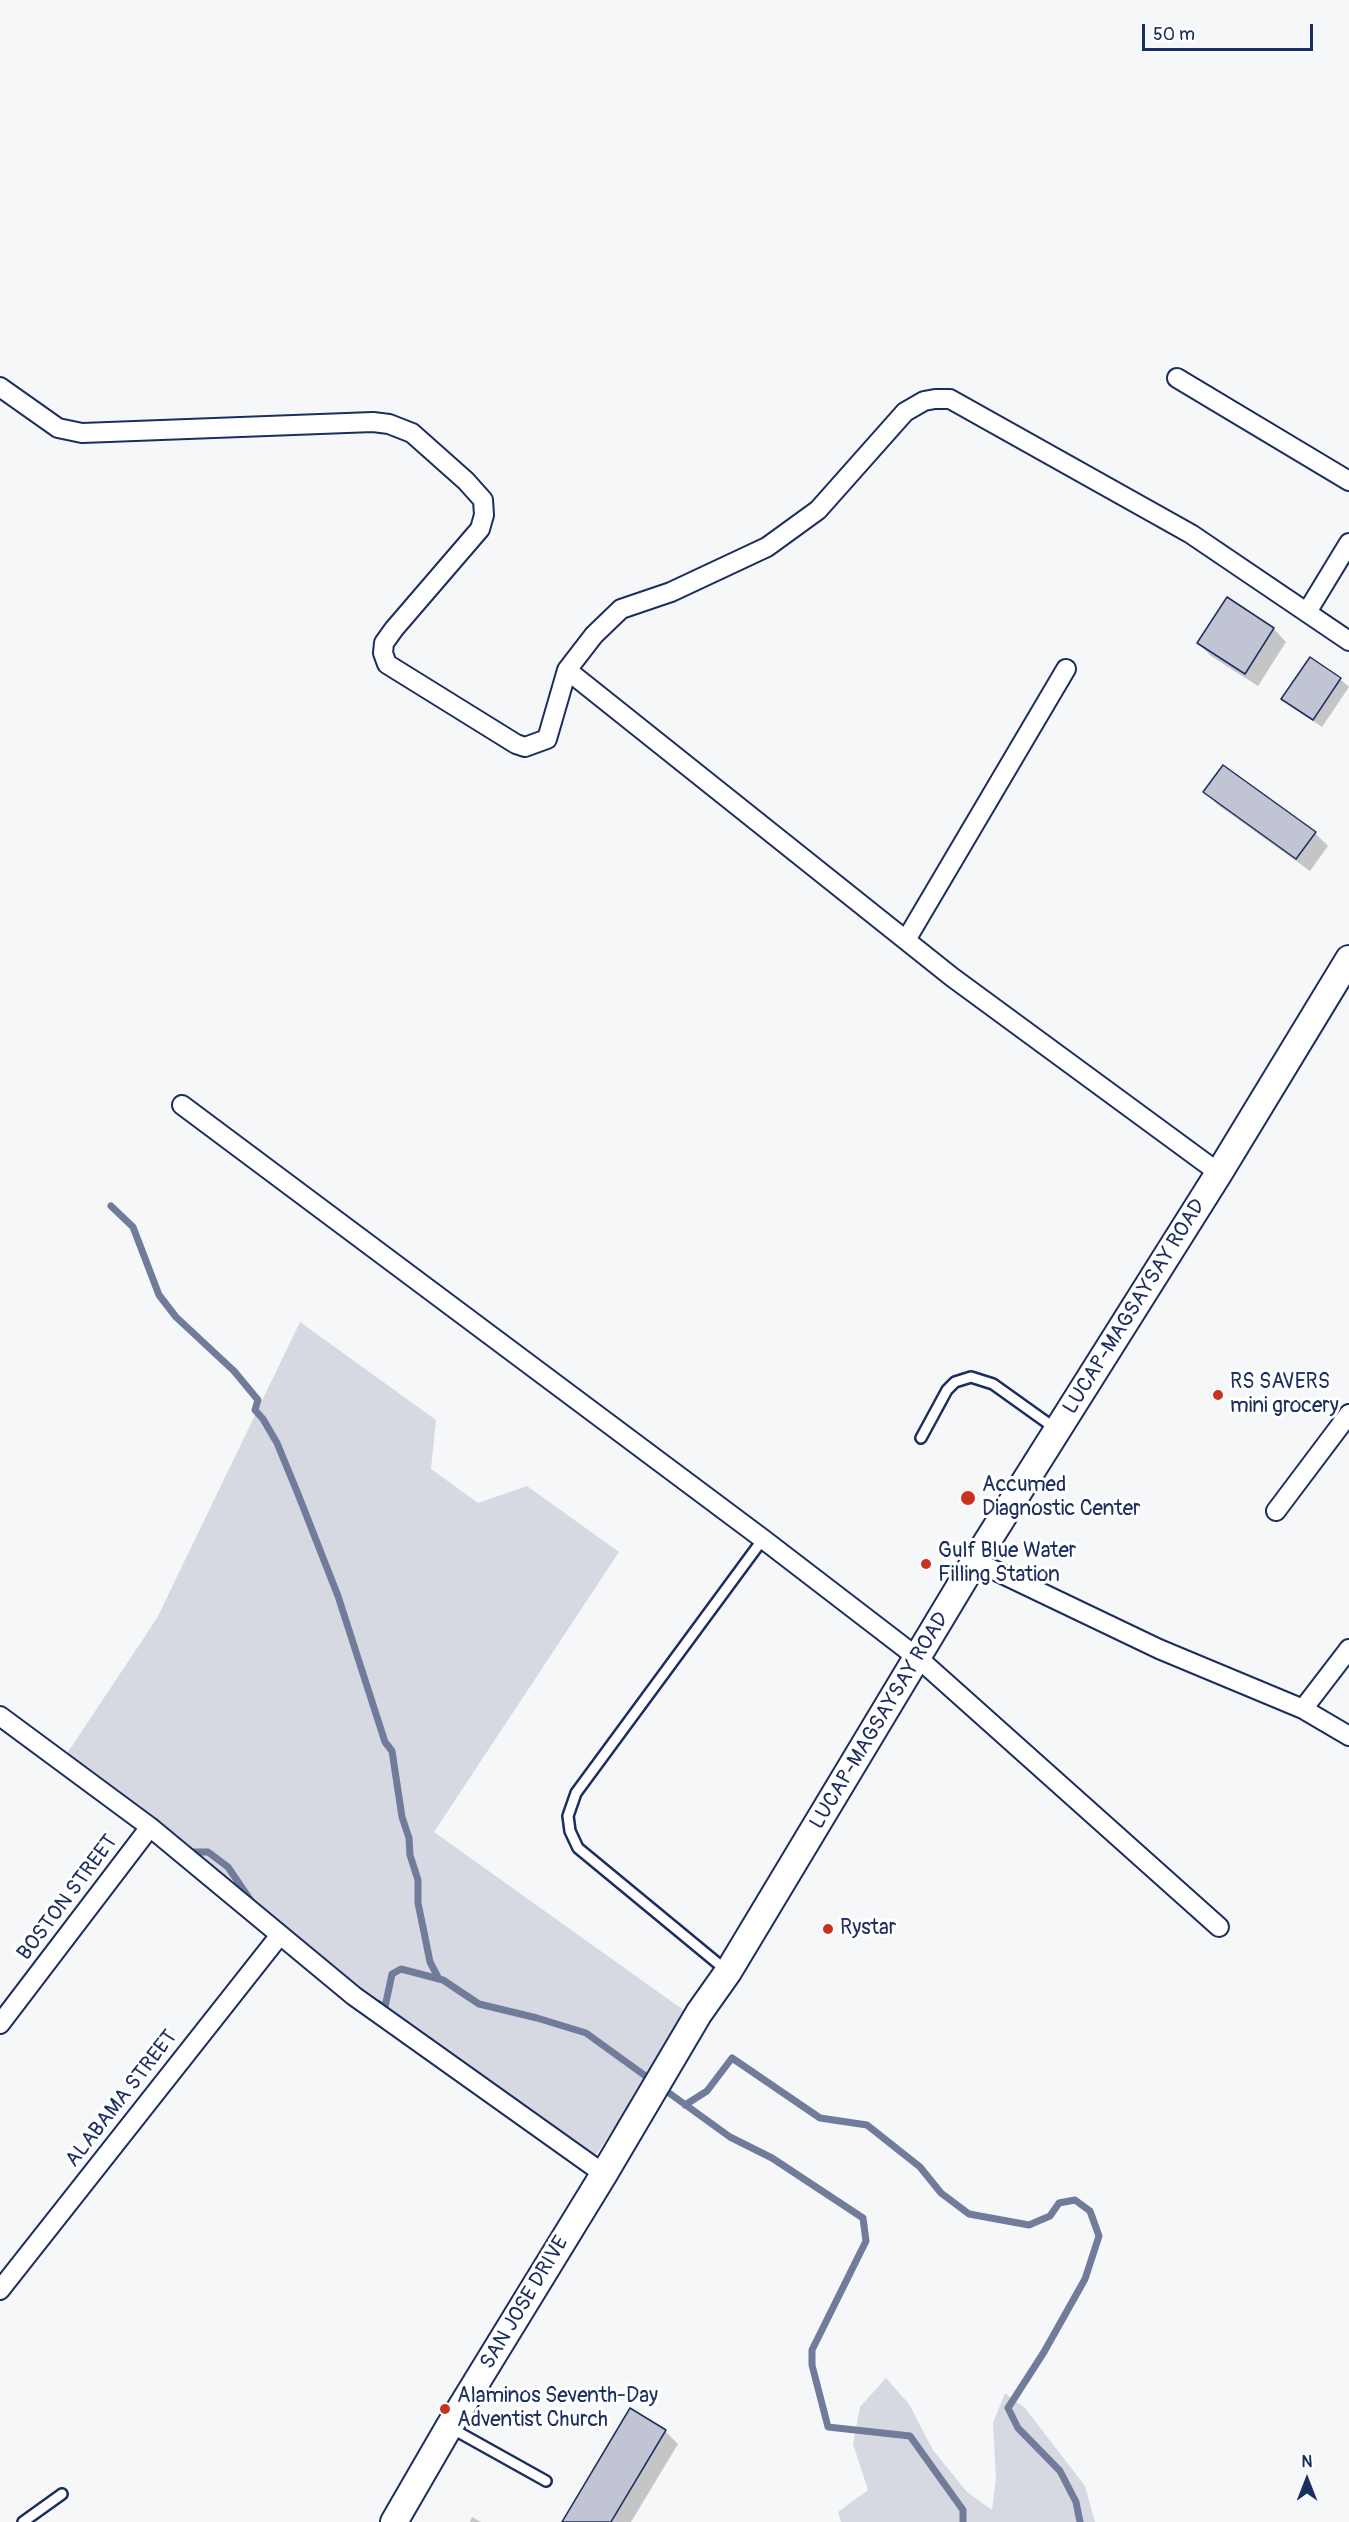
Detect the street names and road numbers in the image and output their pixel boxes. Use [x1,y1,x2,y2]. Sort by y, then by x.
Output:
street label: LUCAP-MAGSAYSAY ROAD [1058,1195,1212,1419]
street label: LUCAP-MAGSAYSAY ROAD [805,1608,955,1834]
street label: BOSTON STREET [13,1830,123,1966]
street label: ALABAMA STREET [61,2025,183,2173]
street label: SAN JOSE DRIVE [475,2232,575,2374]

